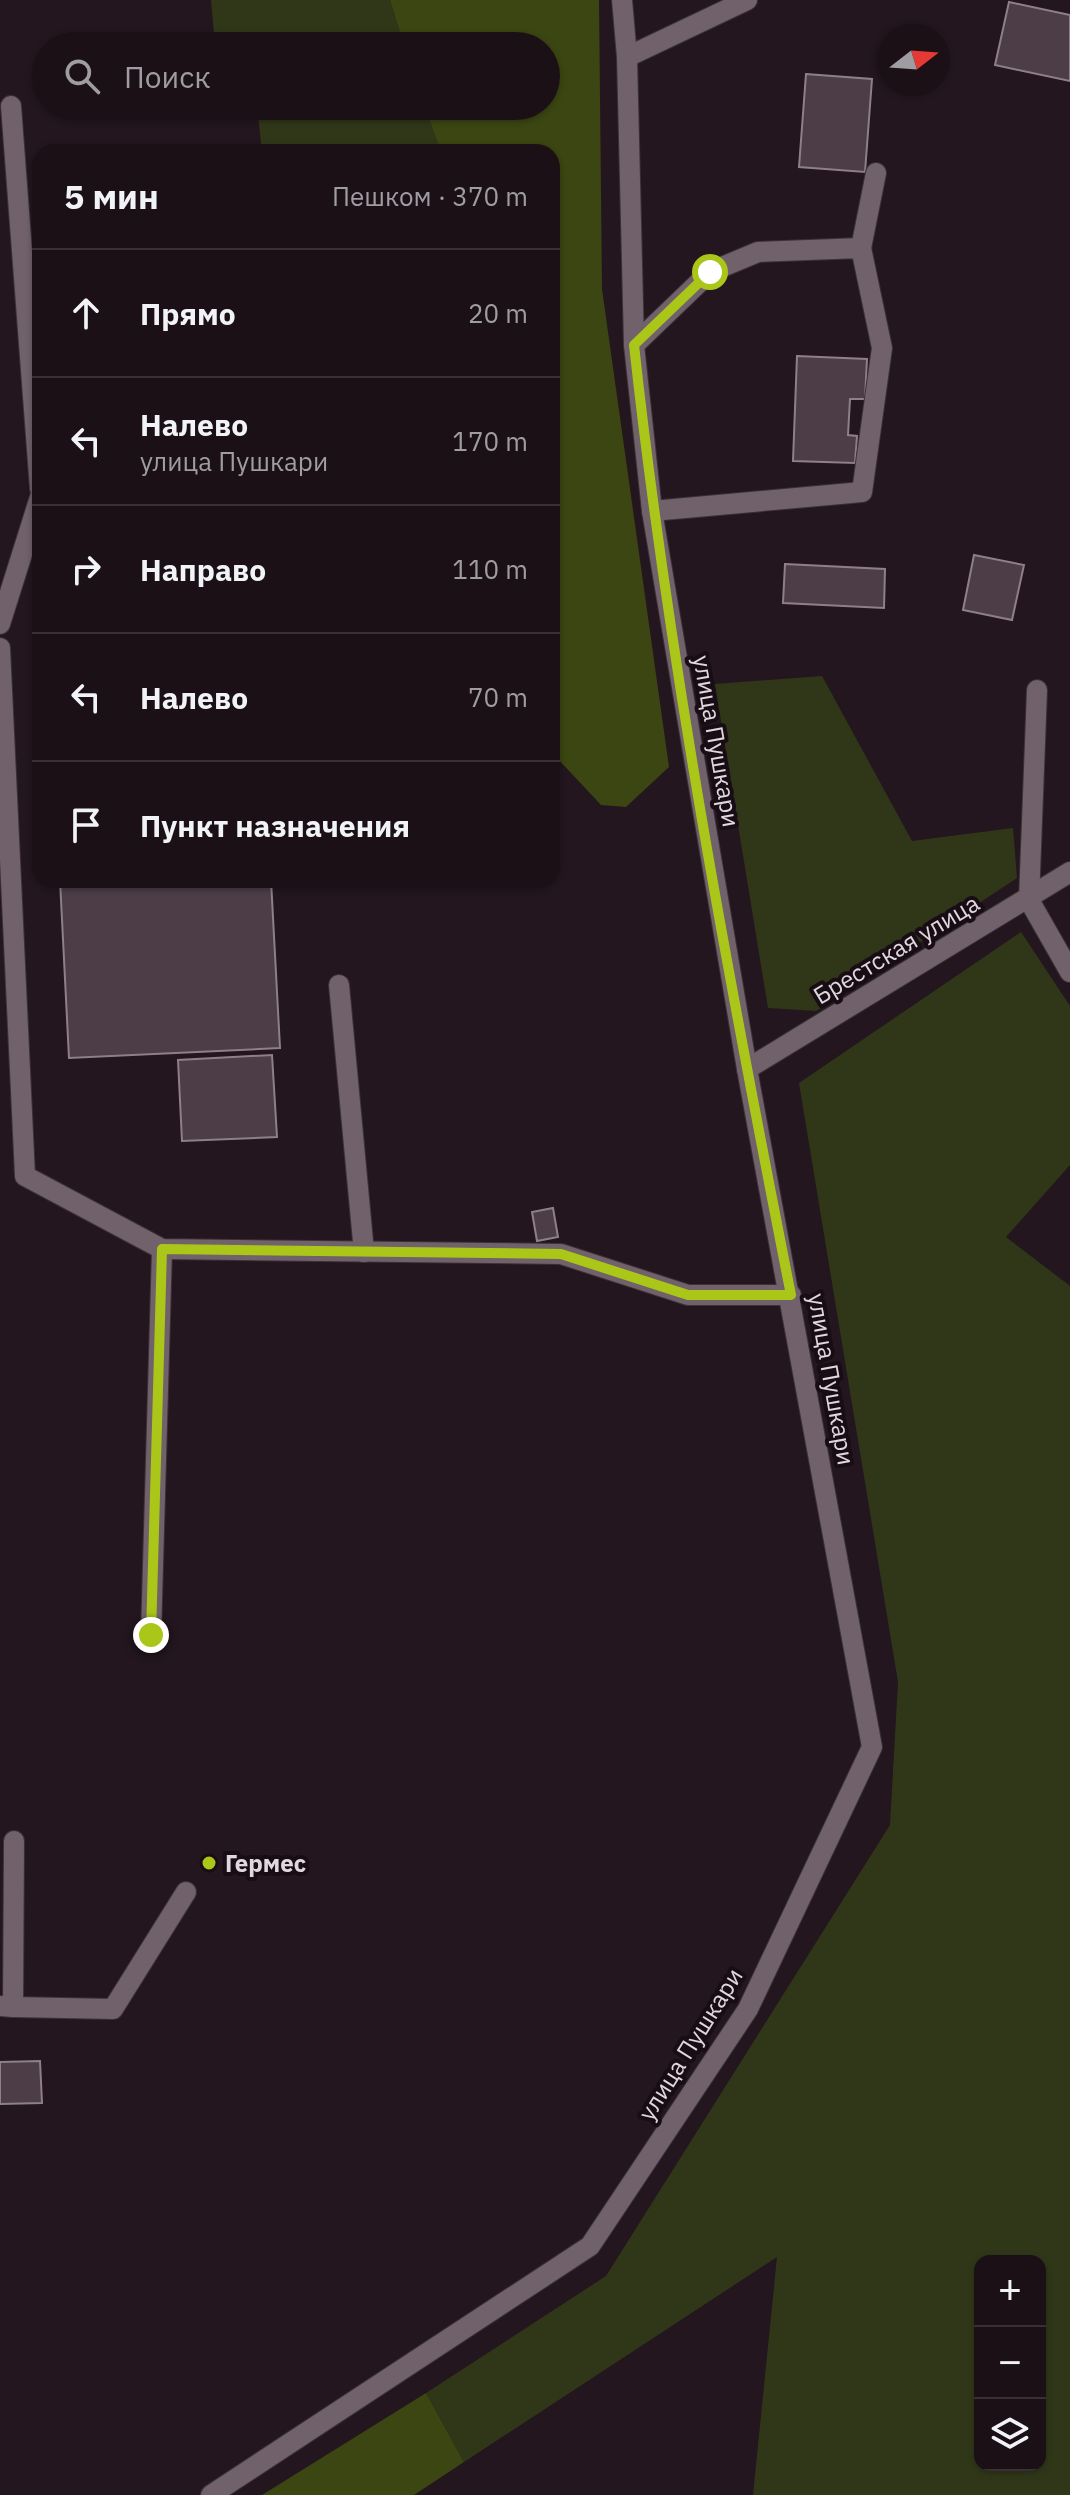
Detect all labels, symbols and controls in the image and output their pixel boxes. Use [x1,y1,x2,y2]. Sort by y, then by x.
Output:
north arrow [878,24,950,96]
search box [32,32,560,120]
icon: search [60,54,104,98]
text: Поиск [124,57,211,96]
text: 5 мин [64,174,159,218]
text: Пешком · 370 m [332,179,528,213]
route start [692,254,728,290]
icon: ahead [64,291,108,335]
text: Прямо [140,294,236,333]
text: 20 m [468,296,528,330]
text: Налево [140,405,248,444]
icon: left [64,419,108,463]
text: 170 m [452,424,528,458]
text: улица Пушкари [140,444,328,478]
icon: right [64,547,108,591]
text: Направо [140,550,266,589]
text: 110 m [452,552,528,586]
street label: улица Пушкари [686,653,748,829]
icon: left [64,675,108,719]
text: Налево [140,678,248,717]
text: 70 m [468,680,528,714]
icon: arrive [64,803,108,847]
text: Пункт назначения [140,806,410,845]
street label: Брестская улица [807,887,985,1011]
street label: улица Пушкари [801,1291,863,1467]
route end [133,1617,169,1653]
place label: Гермес [225,1847,306,1879]
marker: Гермес [200,1854,218,1872]
street label: улица Пушкари [630,1962,750,2126]
map controls [974,2255,1046,2471]
button: + [974,2255,1046,2327]
button: − [974,2327,1046,2399]
button: layers [974,2399,1046,2471]

